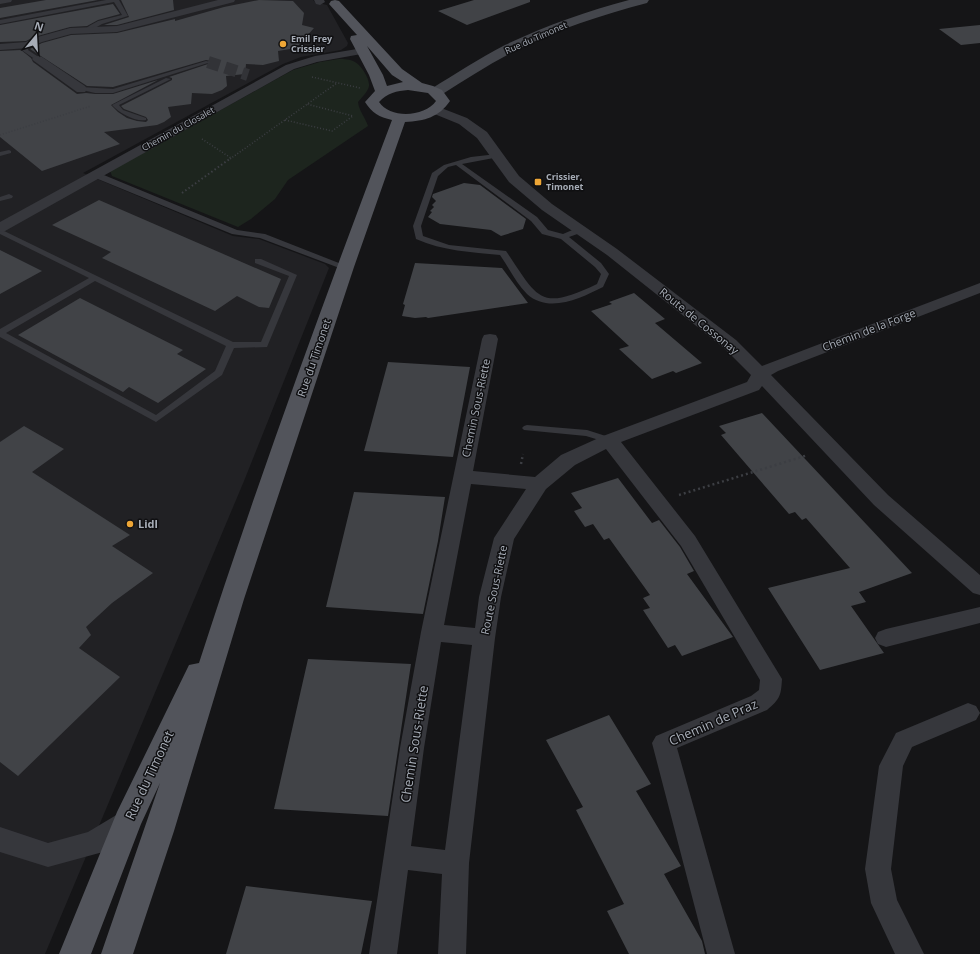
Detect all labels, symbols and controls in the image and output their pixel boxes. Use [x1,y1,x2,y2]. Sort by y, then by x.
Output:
north arrow [16,16,56,56]
text: N [33,17,46,35]
street label: Rue du Timonet [503,18,569,57]
place label: Emil Frey Crissier [291,32,333,55]
marker: Emil Frey Crissier [278,39,288,49]
street label: Chemin du Closalet [139,103,216,154]
place label: Crissier, Timonet [546,170,584,193]
marker: Crissier, Timonet [533,177,543,187]
street label: Route de Cossonay [657,284,742,358]
street label: Chemin de la Forge [820,305,918,354]
street label: Rue du Timonet [293,317,334,399]
street label: Chemin Sous-Riette [458,357,493,459]
place label: Lidl [138,516,158,531]
marker: Lidl [125,519,135,529]
street label: Route Sous-Riette [477,544,510,636]
street label: Chemin Sous-Riette [396,684,432,804]
street label: Chemin de Praz [666,694,760,750]
street label: Rue du Timonet [121,727,178,822]

